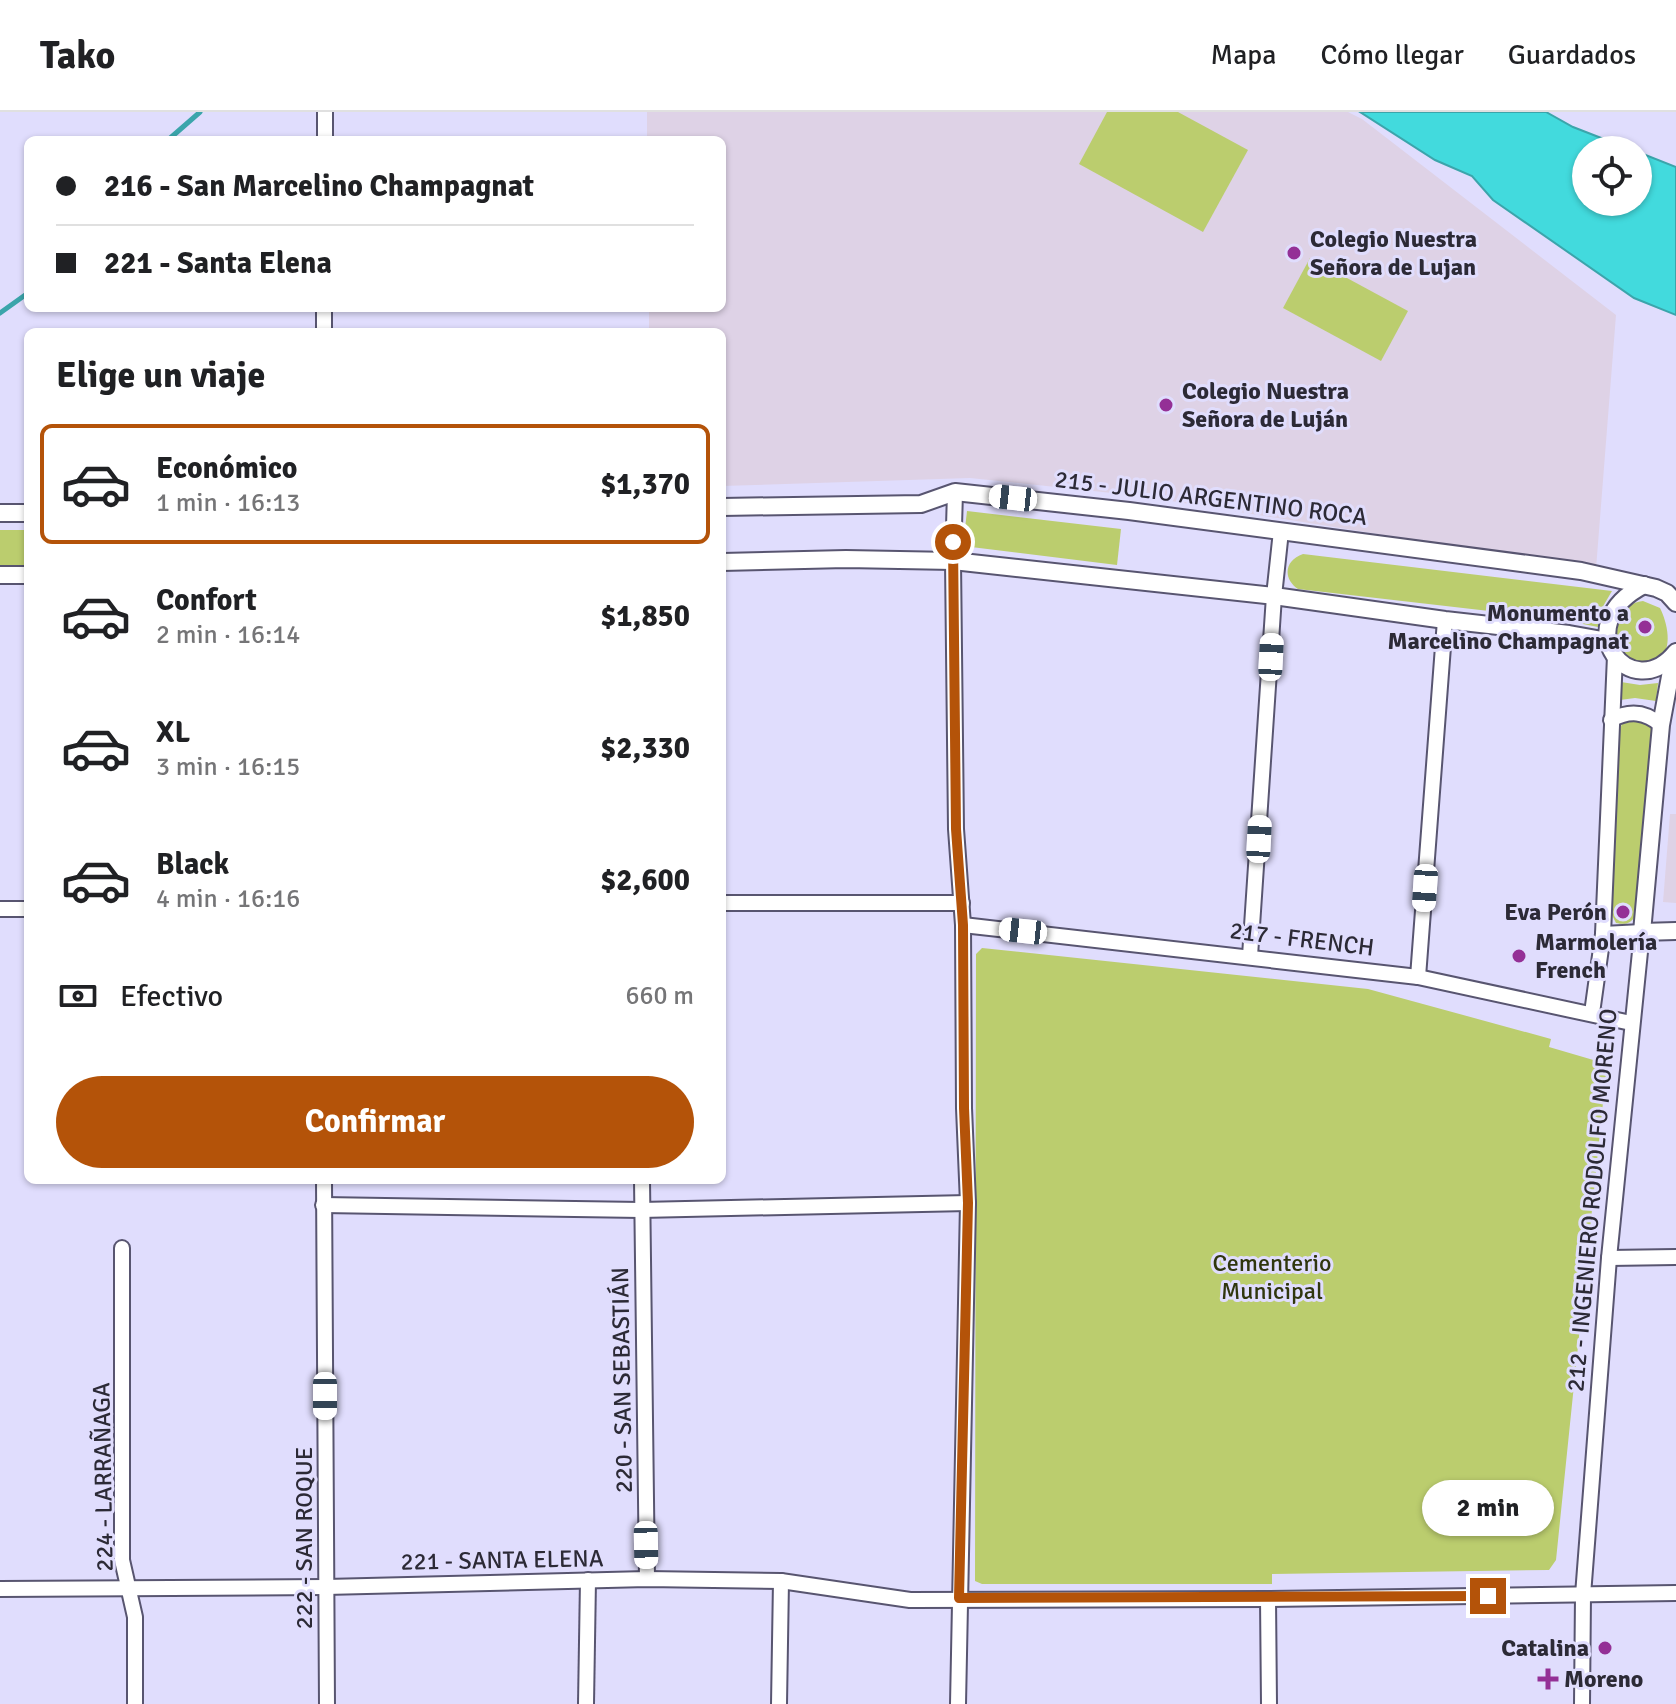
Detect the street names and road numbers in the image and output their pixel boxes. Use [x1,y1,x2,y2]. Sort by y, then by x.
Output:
street label: 215 - JULIO ARGENTINO ROCA [1053,464,1369,532]
street label: 217 - FRENCH [1228,915,1376,963]
street label: 212 - INGENIERO RODOLFO MORENO [1560,1007,1624,1393]
street label: 220 - SAN SEBASTIÁN [605,1267,639,1493]
street label: 224 - LARRAÑAGA [86,1382,120,1572]
street label: 222 - SAN ROQUE [289,1447,319,1629]
street label: 221 - SANTA ELENA [400,1543,604,1577]

